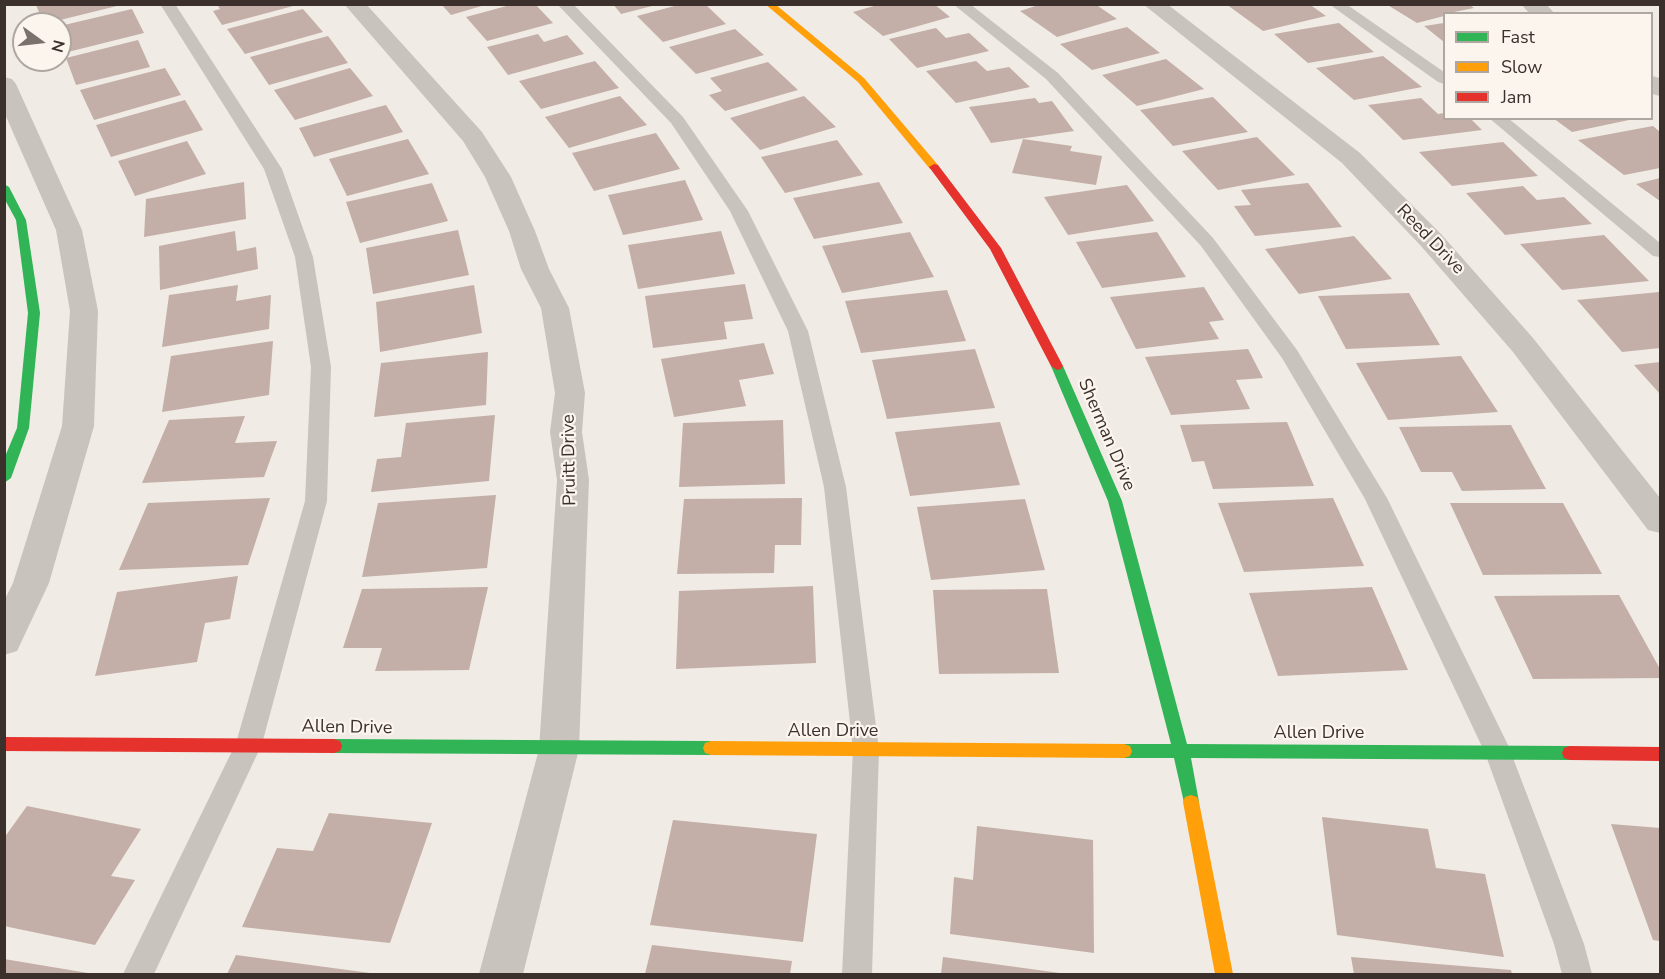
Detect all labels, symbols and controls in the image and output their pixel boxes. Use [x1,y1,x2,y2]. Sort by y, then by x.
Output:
north arrow [12,12,72,72]
legend [1443,12,1653,120]
text: Fast [1501,25,1535,49]
text: N [45,38,70,55]
text: Slow [1501,55,1542,79]
text: Jam [1501,85,1532,109]
street label: Reed Drive [1391,201,1469,279]
street label: Sherman Drive [1073,376,1139,494]
street label: Pruitt Drive [558,414,582,506]
street label: Allen Drive [301,716,393,740]
street label: Allen Drive [788,721,878,743]
street label: Allen Drive [1274,723,1364,745]

